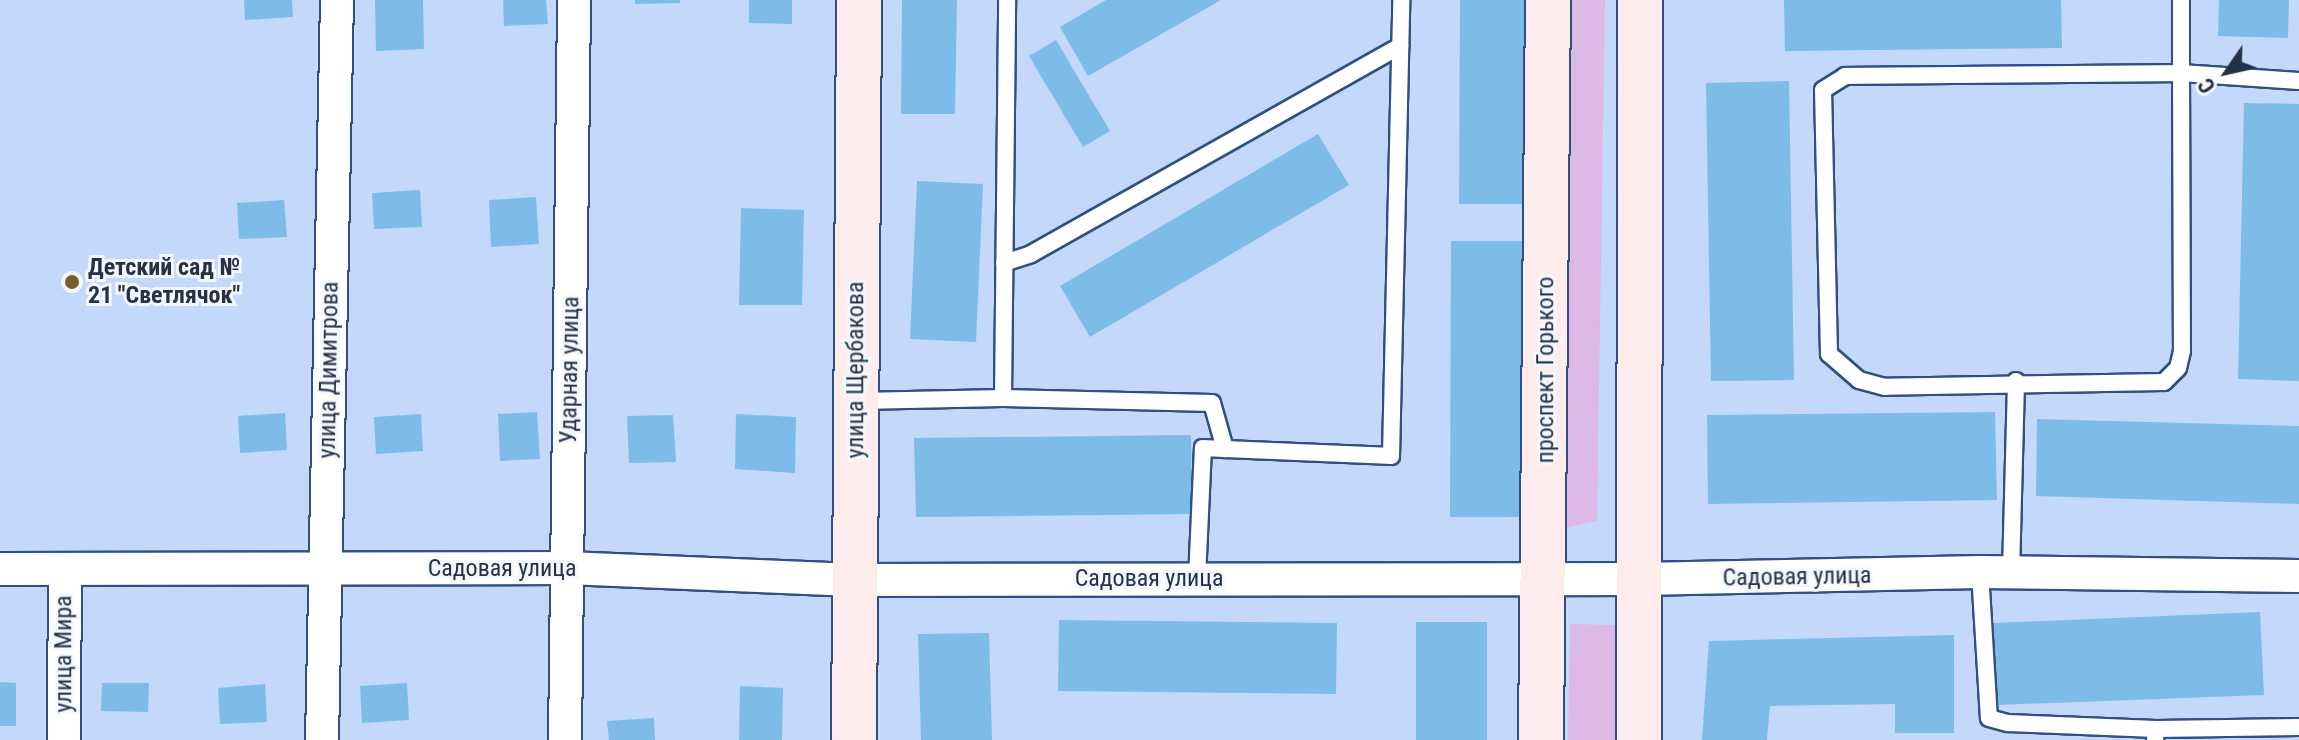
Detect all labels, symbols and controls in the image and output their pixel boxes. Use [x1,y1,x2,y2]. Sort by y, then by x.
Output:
north arrow [2187,32,2267,112]
text: С [2193,74,2221,98]
place label: Детский сад № 21 "Светлячок" [88,254,240,310]
marker: Детский сад № 21 "Светлячок" [63,273,81,291]
street label: проспект Горького [1532,277,1560,463]
street label: улица Димитрова [313,281,345,459]
street label: улица Щербакова [842,282,870,458]
street label: Ударная улица [554,296,586,444]
street label: Садовая улица [428,555,576,583]
street label: Садовая улица [1722,561,1872,593]
street label: Садовая улица [1075,565,1223,593]
street label: улица Мира [50,595,78,713]

